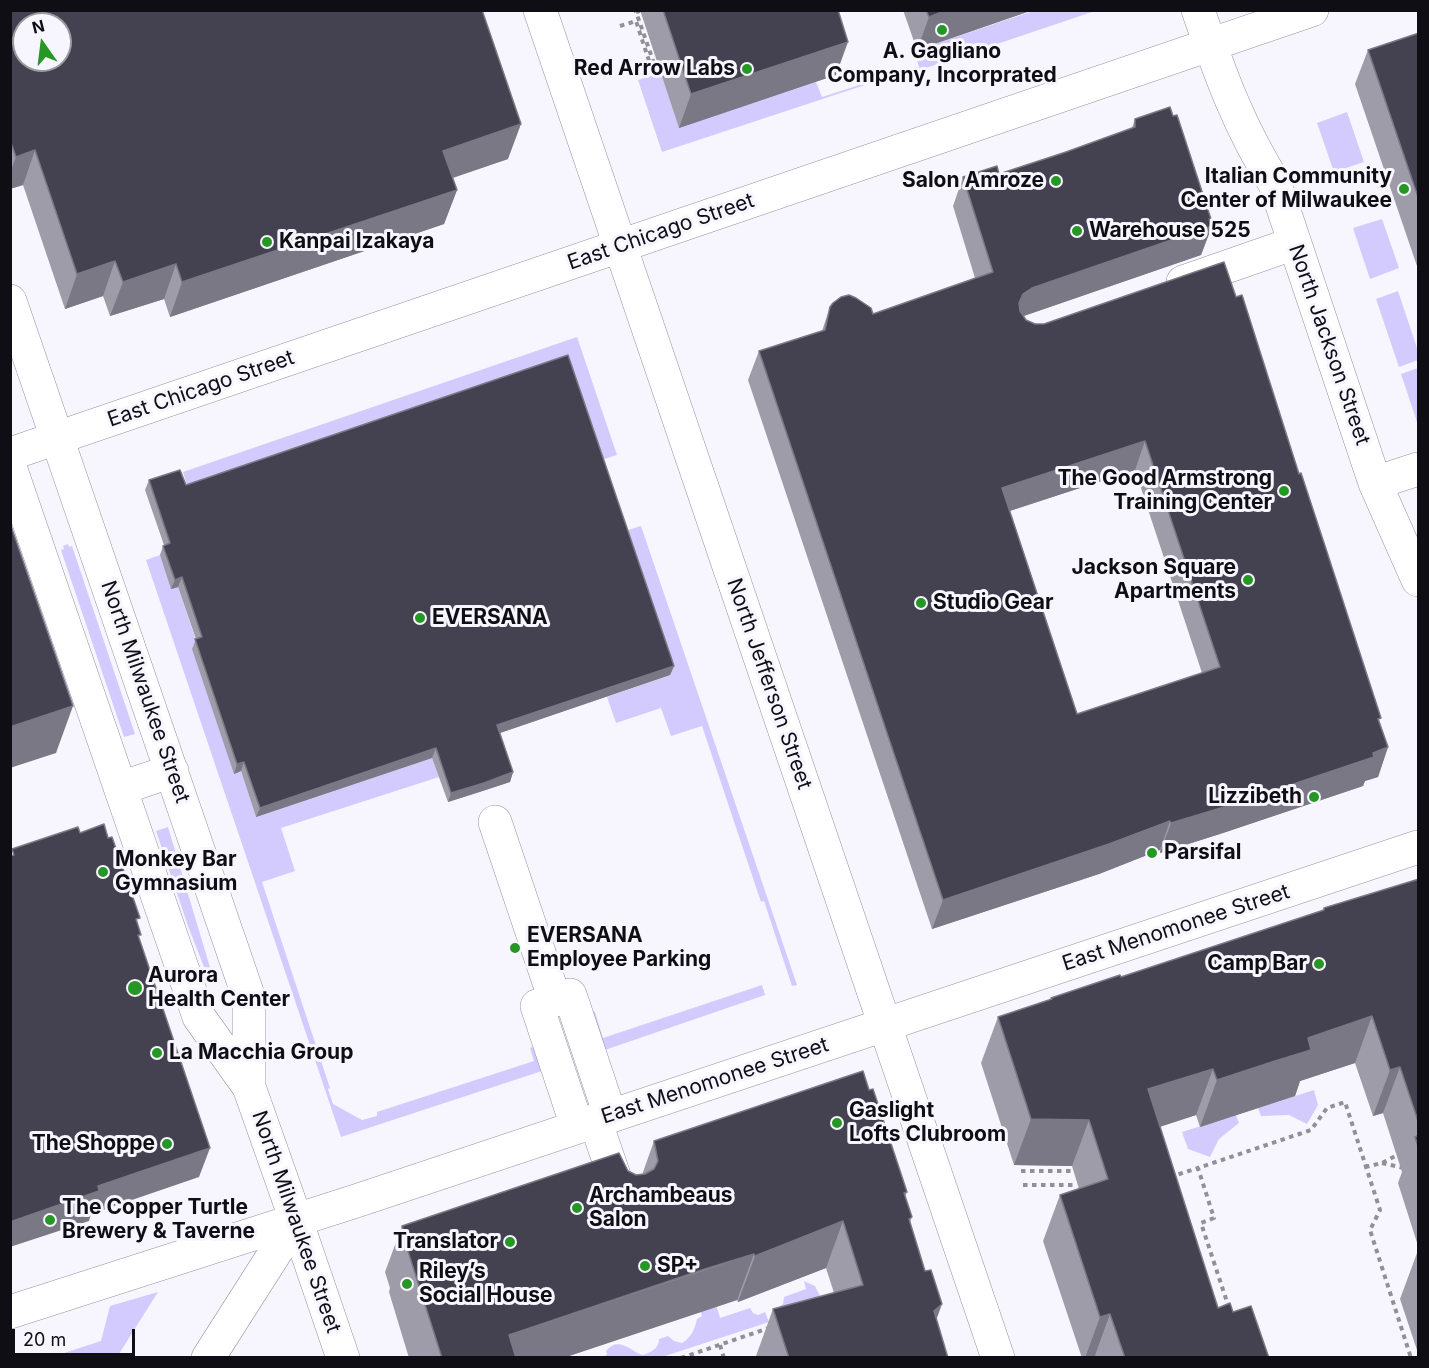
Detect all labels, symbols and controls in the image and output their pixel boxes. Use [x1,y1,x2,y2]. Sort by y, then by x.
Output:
north arrow [12,12,72,72]
text: N [30,15,46,38]
marker: A. Gagliano Company, Incorprated [935,23,949,37]
place label: A. Gagliano Company, Incorprated [827,39,1057,89]
place label: Red Arrow Labs [574,56,735,82]
marker: Red Arrow Labs [740,62,754,76]
place label: Italian Community Center of Milwaukee [1180,164,1392,214]
place label: Salon Amroze [902,168,1044,194]
marker: Salon Amroze [1049,174,1063,188]
marker: Italian Community Center of Milwaukee [1397,182,1411,196]
street label: East Chicago Street [564,188,758,276]
place label: Warehouse 525 [1089,218,1251,244]
marker: Warehouse 525 [1070,224,1084,238]
place label: Kanpai Izakaya [279,229,434,255]
marker: Kanpai Izakaya [260,235,274,249]
street label: North Jackson Street [1283,241,1375,449]
street label: East Chicago Street [104,345,298,433]
place label: The Good Armstrong Training Center [1057,466,1272,516]
marker: The Good Armstrong Training Center [1277,484,1291,498]
place label: Jackson Square Apartments [1072,555,1236,605]
marker: Jackson Square Apartments [1241,573,1255,587]
street label: North Jefferson Street [721,575,817,793]
street label: North Milwaukee Street [95,578,195,806]
place label: Studio Gear [933,590,1054,616]
marker: Studio Gear [914,596,928,610]
place label: EVERSANA [432,605,548,631]
marker: EVERSANA [413,611,427,625]
place label: Lizzibeth [1208,784,1302,810]
marker: Lizzibeth [1307,790,1321,804]
place label: Parsifal [1164,840,1241,866]
marker: Parsifal [1145,846,1159,860]
place label: Monkey Bar Gymnasium [115,847,238,897]
marker: Monkey Bar Gymnasium [96,865,110,879]
street label: East Menomonee Street [1059,879,1293,977]
place label: EVERSANA Employee Parking [527,923,711,973]
marker: EVERSANA Employee Parking [508,941,522,955]
place label: Camp Bar [1207,951,1307,977]
marker: Camp Bar [1312,957,1326,971]
place label: Aurora Health Center [148,963,290,1013]
marker: Aurora Health Center [126,979,144,997]
street label: East Menomonee Street [598,1032,832,1130]
place label: La Macchia Group [169,1040,353,1066]
marker: La Macchia Group [150,1046,164,1060]
place label: Gaslight Lofts Clubroom [849,1098,1006,1148]
street label: North Milwaukee Street [246,1108,346,1336]
marker: Gaslight Lofts Clubroom [830,1116,844,1130]
place label: The Shoppe [32,1131,155,1157]
marker: The Shoppe [160,1137,174,1151]
place label: Archambeaus Salon [589,1183,732,1233]
place label: The Copper Turtle Brewery & Taverne [62,1195,255,1245]
marker: Archambeaus Salon [570,1201,584,1215]
marker: The Copper Turtle Brewery & Taverne [43,1213,57,1227]
place label: Translator [393,1229,498,1255]
marker: Translator [503,1235,517,1249]
place label: SP+ [657,1253,698,1279]
place label: Riley’s Social House [419,1259,552,1309]
marker: SP+ [638,1259,652,1273]
marker: Riley’s Social House [400,1277,414,1291]
scale bar [15,1317,138,1355]
text: 20 m [23,1329,66,1350]

